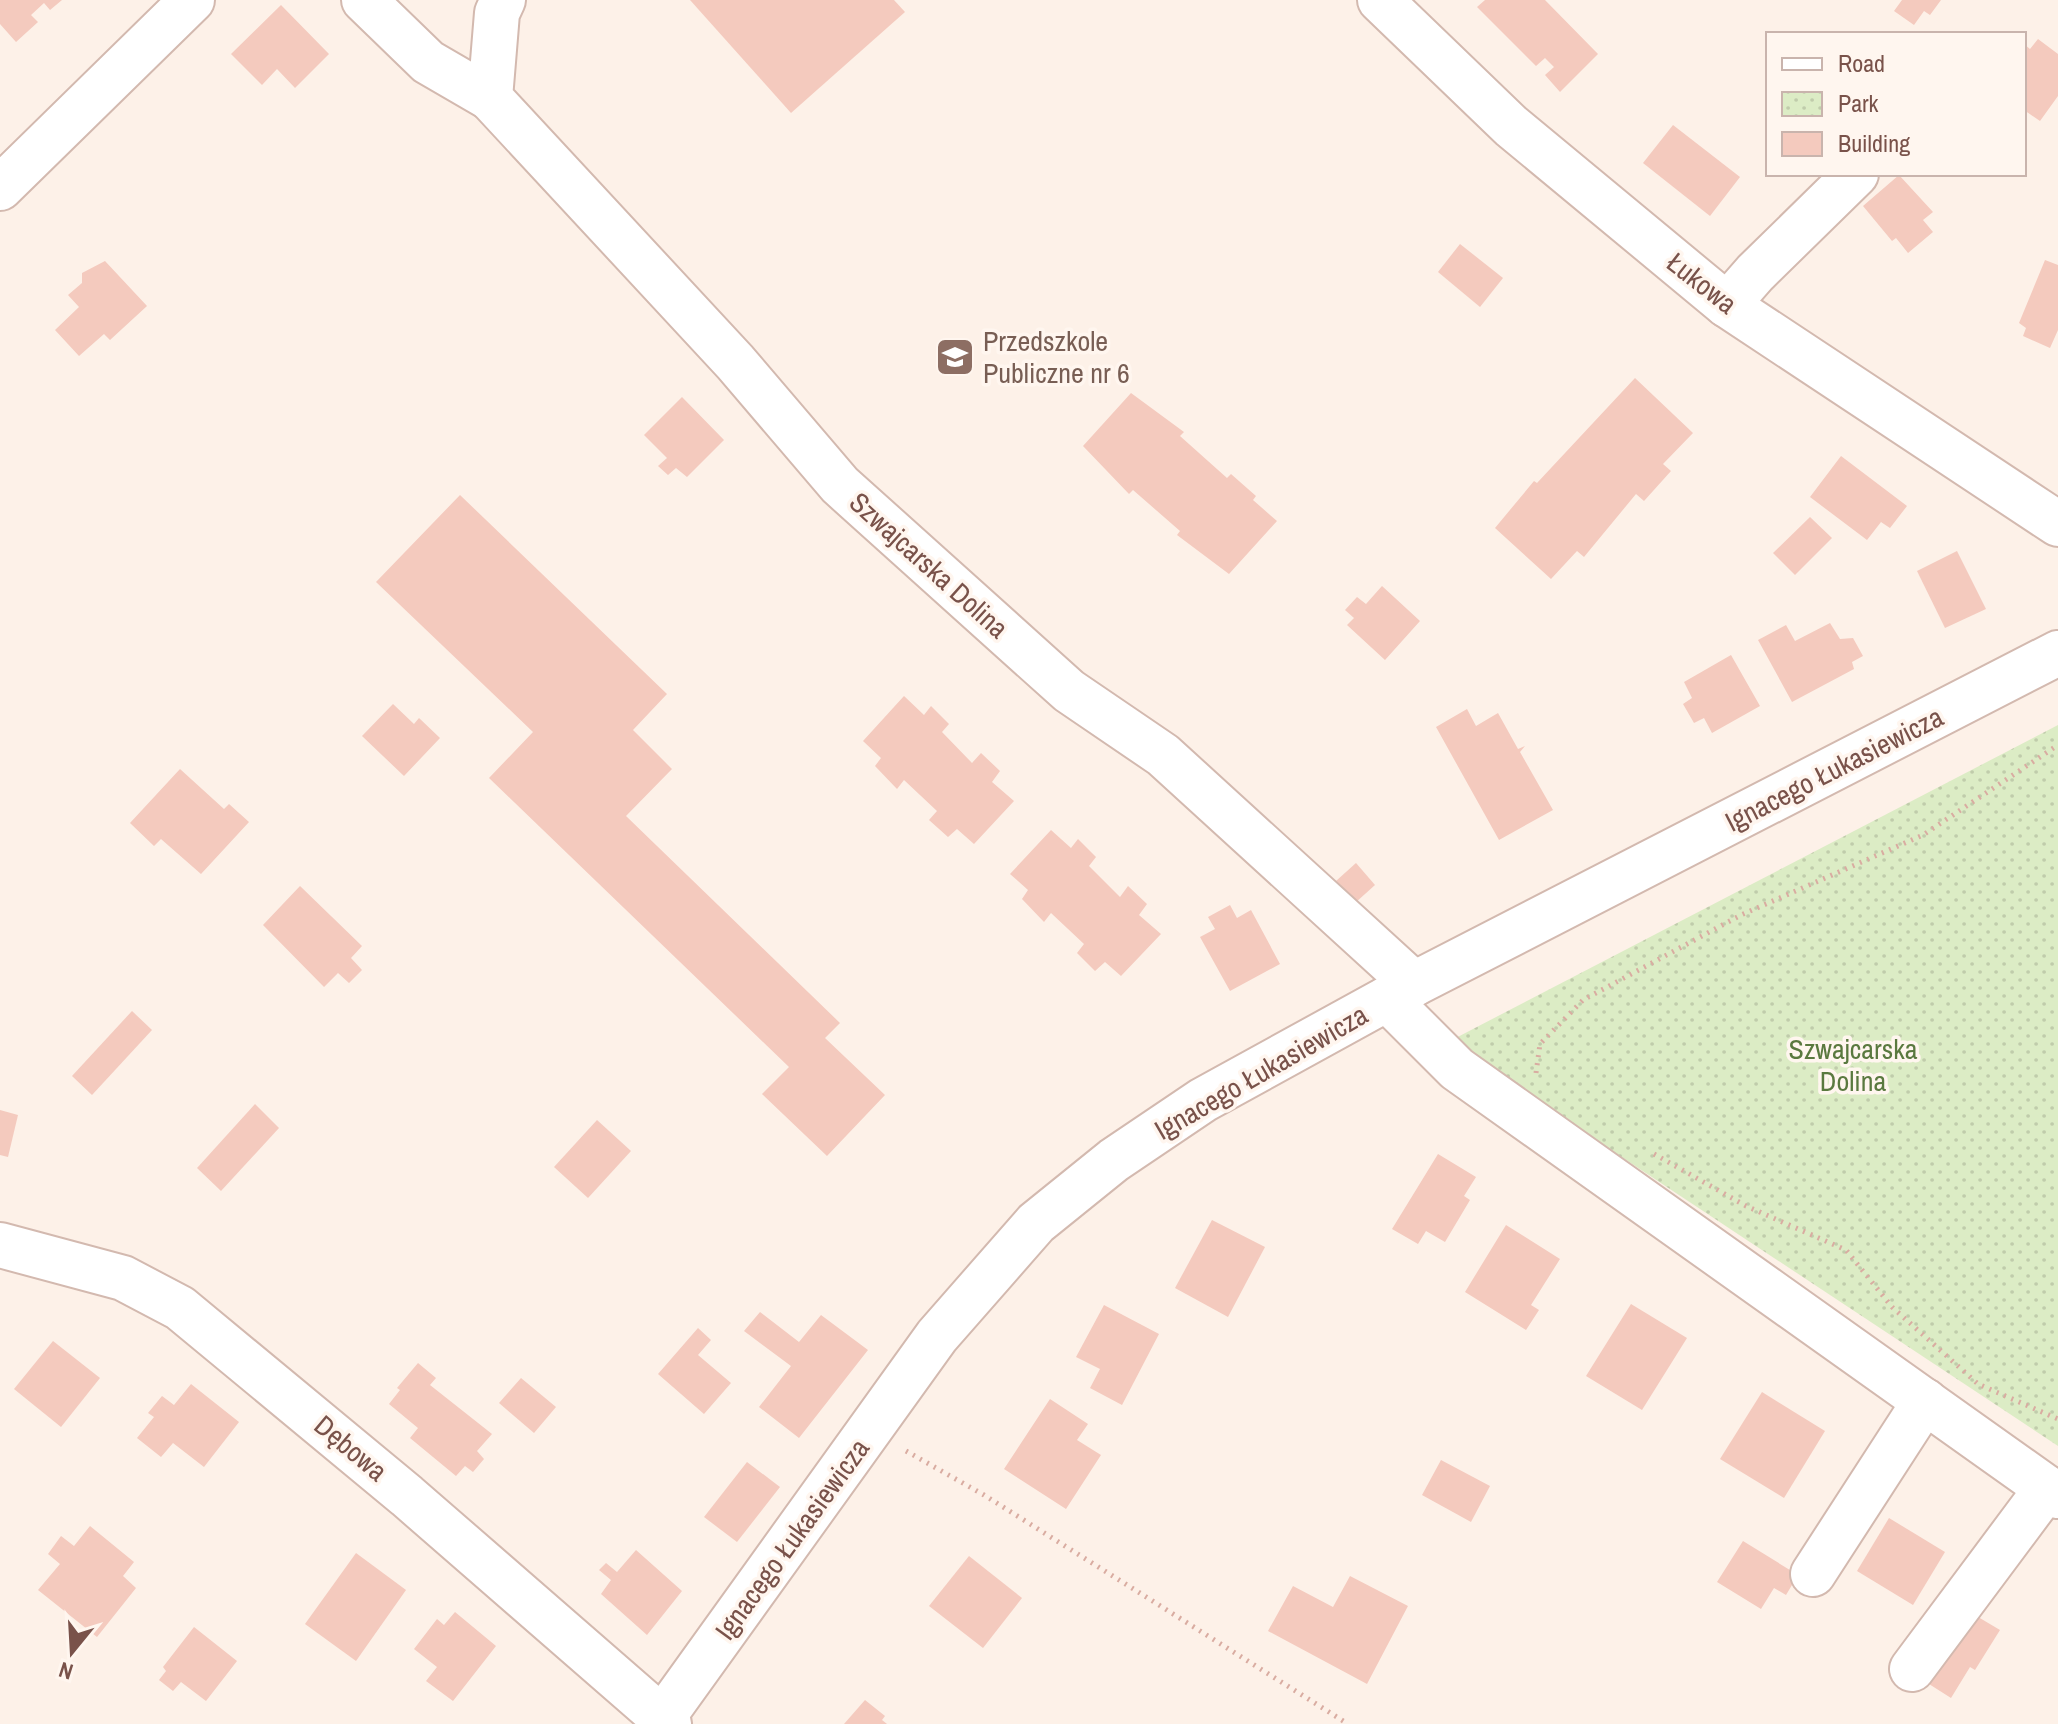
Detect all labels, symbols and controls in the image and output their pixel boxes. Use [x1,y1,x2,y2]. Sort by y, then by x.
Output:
legend [1766,32,2026,176]
text: Road [1838,47,1885,79]
text: Park [1838,87,1879,119]
text: Building [1838,127,1910,159]
street label: Łukowa [1659,244,1745,322]
place label: Przedszkole Publiczne nr 6 [983,322,1130,392]
school or university icon: Przedszkole Publiczne nr 6 [934,336,976,378]
street label: Szwajcarska Dolina [841,483,1017,647]
street label: Ignacego Łukasiewicza [1718,697,1950,840]
street label: Ignacego Łukasiewicza [1148,995,1375,1148]
park label: Szwajcarska Dolina [1789,1030,1918,1100]
street label: Dębowa [307,1406,396,1490]
street label: Ignacego Łukasiewicza [706,1431,878,1647]
north arrow [32,1612,112,1692]
text: N [55,1655,77,1687]

